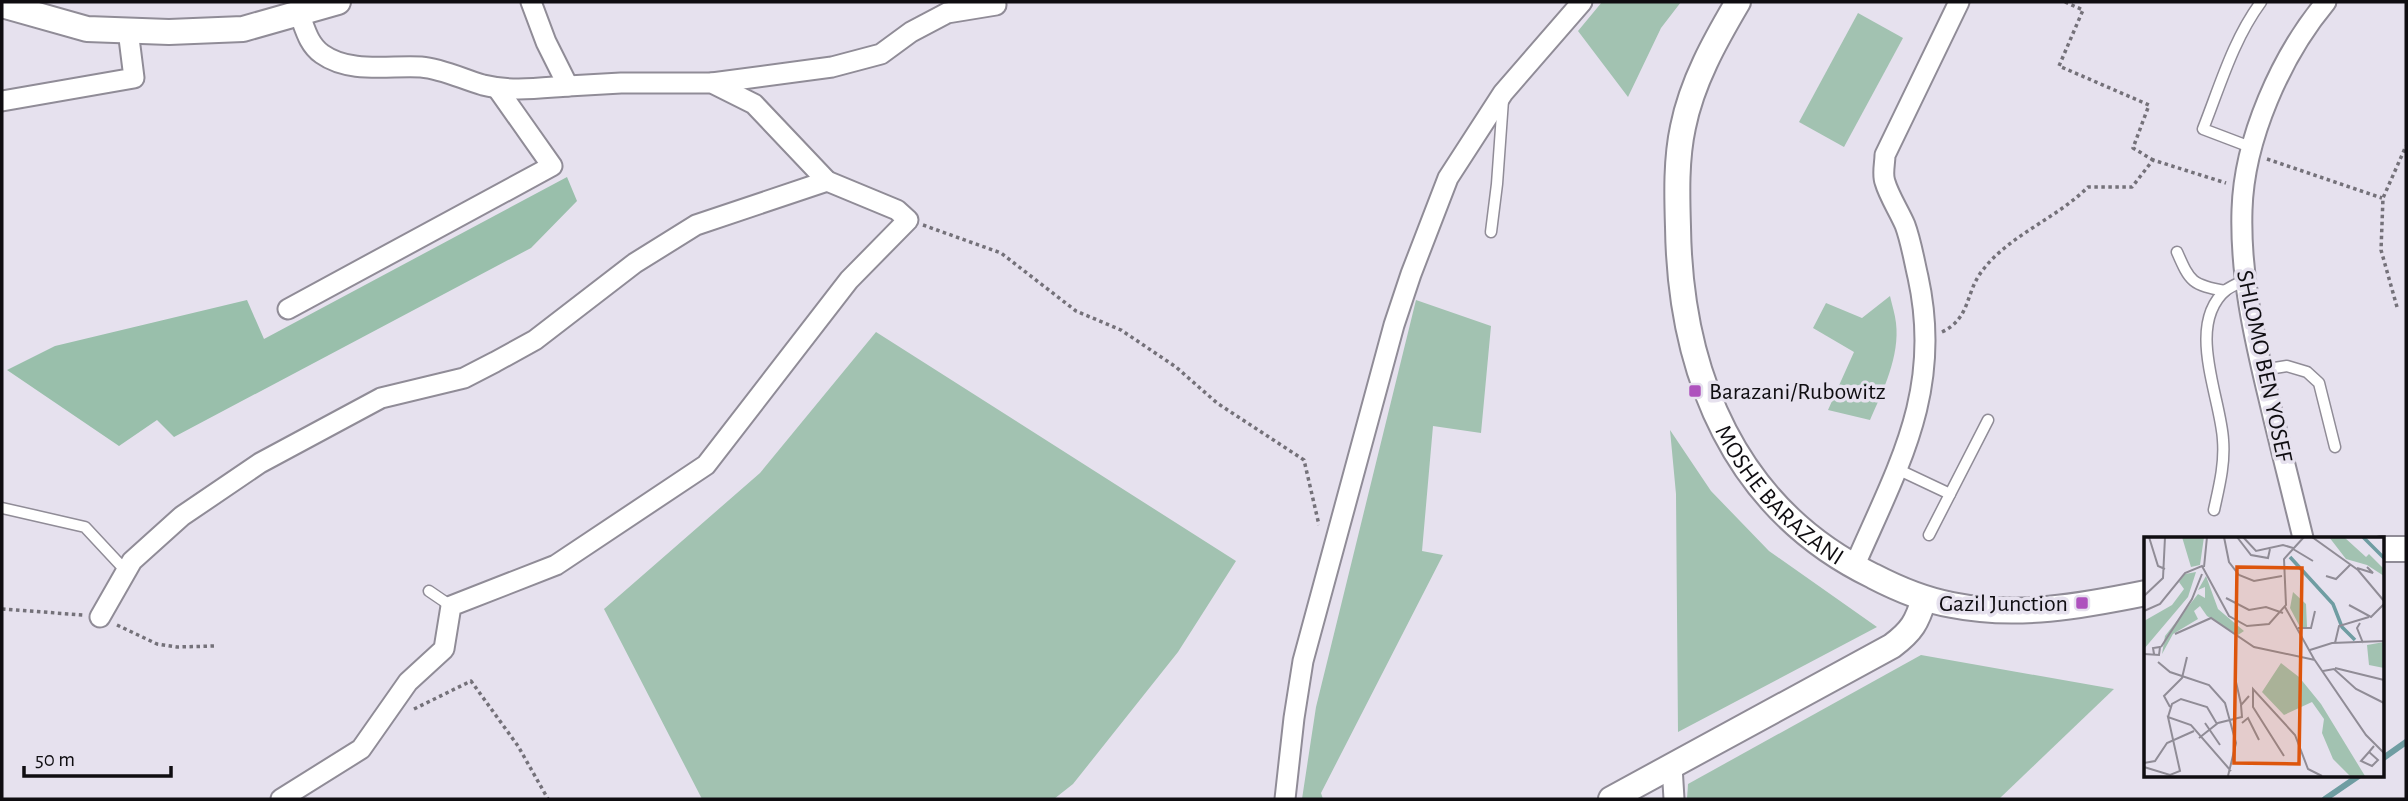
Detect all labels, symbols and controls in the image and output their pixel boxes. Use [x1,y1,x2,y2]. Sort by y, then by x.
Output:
street label: SHLOMO BEN YOSEF [2232,268,2296,465]
place label: Barazani/Rubowitz [1709,380,1886,404]
marker: Barazani/Rubowitz [1687,383,1703,399]
street label: MOSHE BARAZANI [1710,421,1848,570]
inset map [2144,537,2384,776]
place label: Gazil Junction [1939,592,2068,616]
marker: Gazil Junction [2074,595,2090,611]
scale bar [24,734,172,778]
text: 50 m [35,749,75,770]

